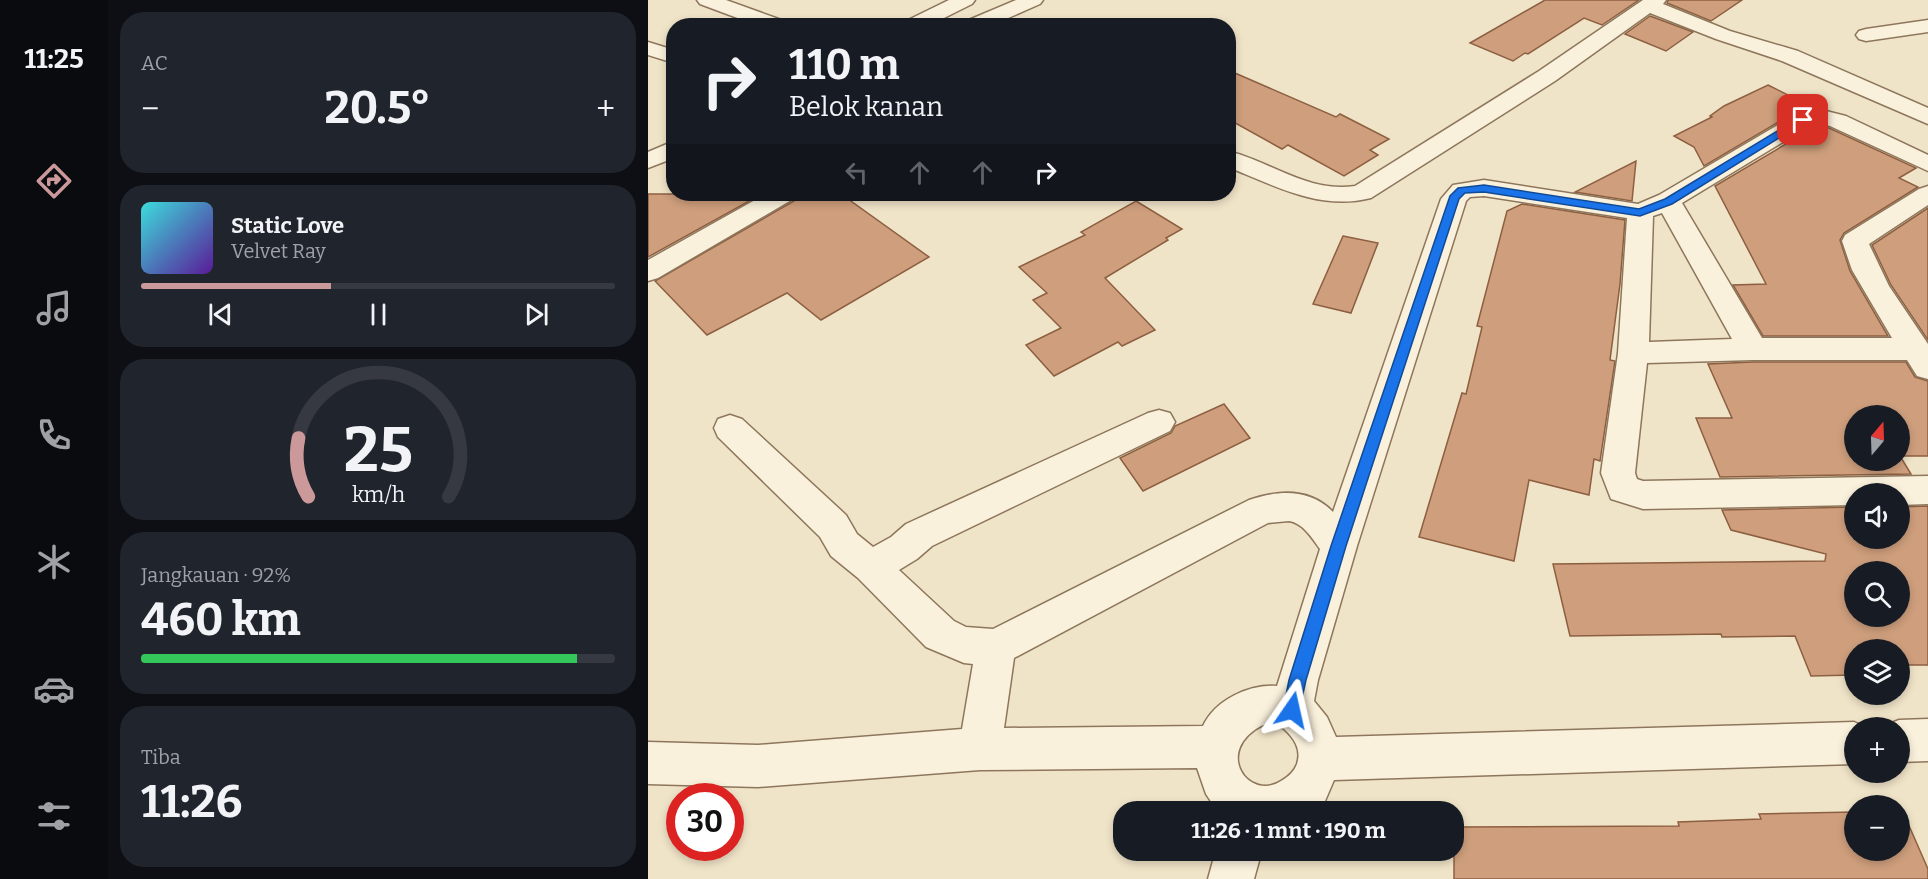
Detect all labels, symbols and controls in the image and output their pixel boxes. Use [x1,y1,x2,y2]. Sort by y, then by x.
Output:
text: 110 m [789,40,900,90]
icon: right [690,42,768,120]
text: 11:25 [24,43,84,75]
text: AC [141,51,168,75]
text: 20.5° [325,81,431,135]
text: − [141,89,159,129]
text: + [596,89,615,129]
text: Belok kanan [789,91,943,123]
pin [1777,94,1828,145]
icon: arrive [1786,103,1819,136]
icon: left [840,156,873,189]
icon: ahead [903,156,936,189]
icon: ahead [966,156,999,189]
icon: right [1029,156,1062,189]
icon: directions [33,160,75,202]
text: Static Love [231,212,344,239]
text: Velvet Ray [231,239,326,263]
icon: music [33,287,75,329]
icon: previous [204,298,237,331]
icon: pause [362,298,395,331]
icon: next [520,298,553,331]
north arrow [1844,405,1910,471]
map controls [1844,405,1910,861]
text: 25 [343,413,413,488]
icon: phone [33,414,75,456]
text: km/h [351,482,405,508]
button: sound [1844,483,1910,549]
icon: climate [33,541,75,583]
button: search [1844,561,1910,627]
text: Jangkauan · 92% [141,563,291,587]
text: 460 km [141,593,301,647]
button: layers [1844,639,1910,705]
icon: car [33,668,75,710]
position arrow [1260,678,1324,742]
button: + [1844,717,1910,783]
text: Tiba [141,745,181,769]
text: 11:26 [141,775,242,829]
speed limit sign: 30 [666,783,744,861]
icon: filters [33,795,75,837]
button: − [1844,795,1910,861]
text: 11:26 · 1 mnt · 190 m [1191,817,1386,844]

